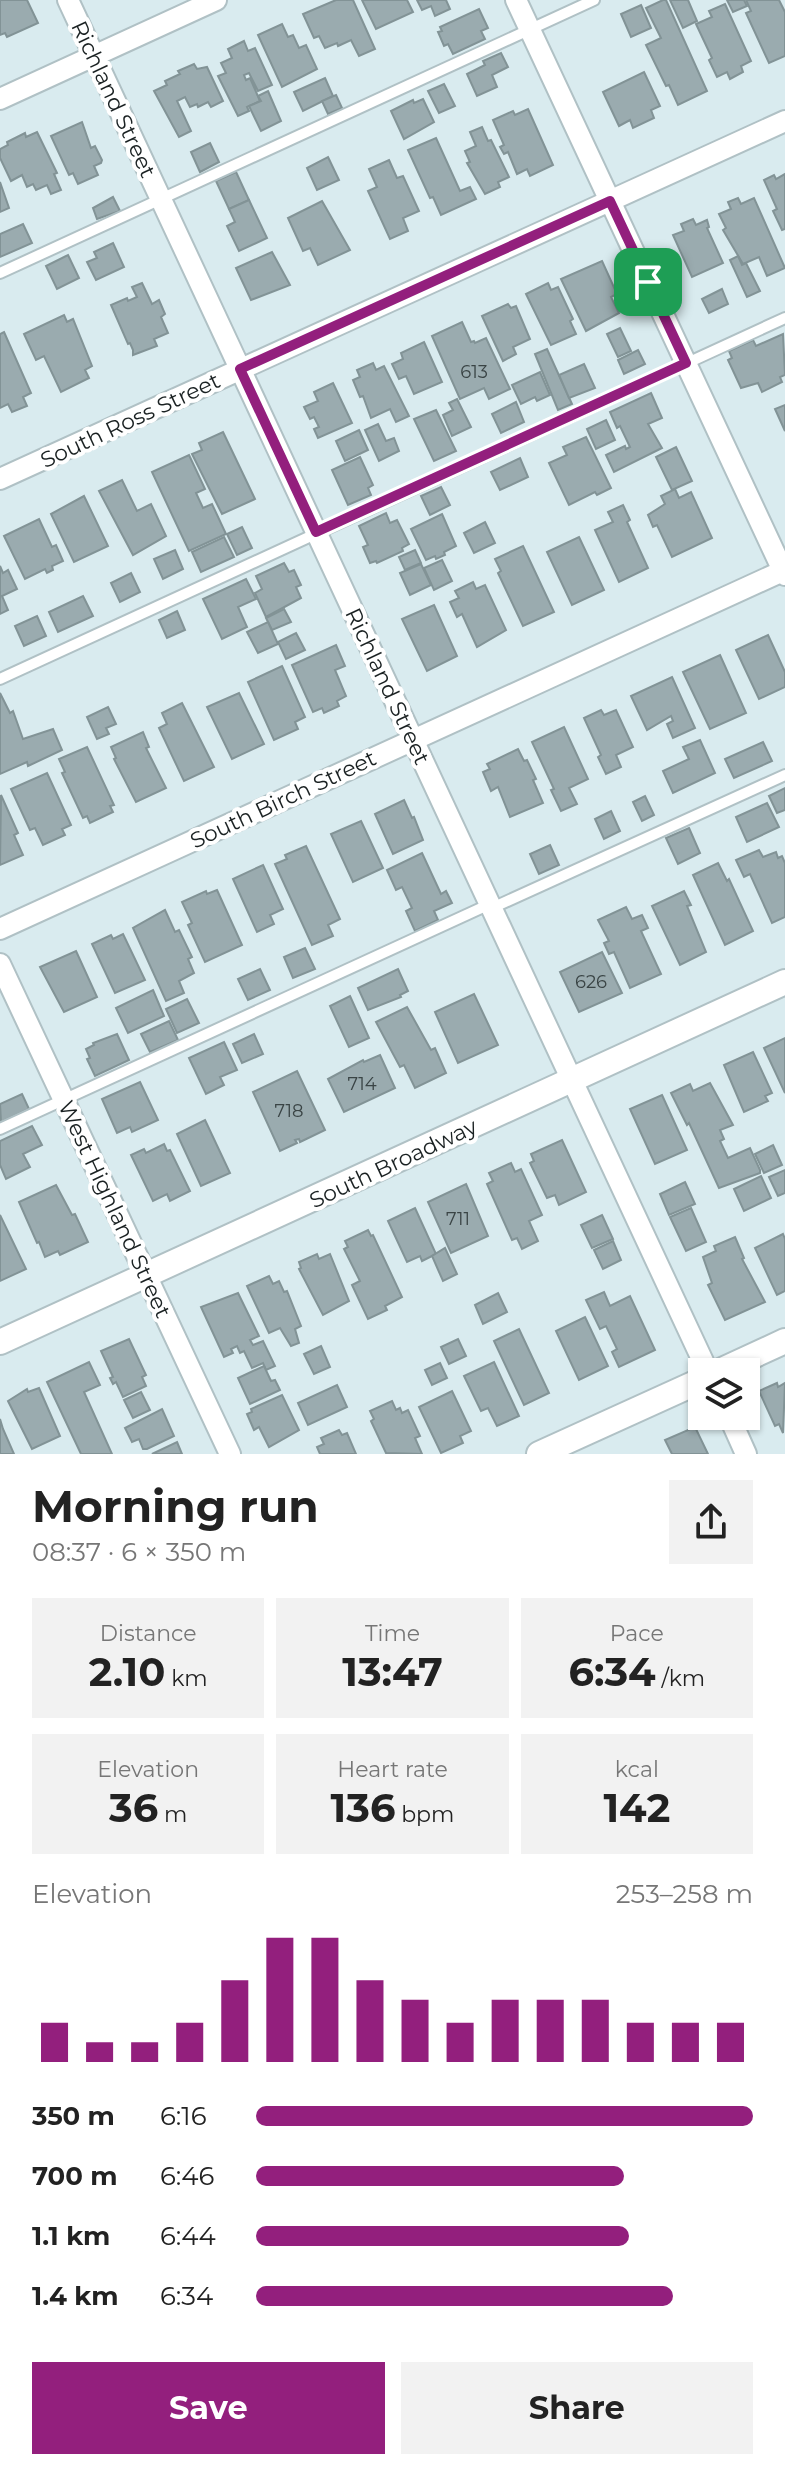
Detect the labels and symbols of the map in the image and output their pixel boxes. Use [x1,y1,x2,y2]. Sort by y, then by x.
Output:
street label: Richland Street [65,17,162,182]
pin [614,248,682,316]
house number: 613 [460,361,488,383]
street label: South Ross Street [36,367,224,474]
street label: Richland Street [339,604,436,769]
street label: South Birch Street [186,744,381,854]
house number: 626 [575,971,607,993]
house number: 714 [347,1073,377,1095]
street label: West Highland Street [52,1096,177,1322]
house number: 718 [275,1100,303,1122]
street label: South Broadway [305,1113,481,1214]
house number: 711 [446,1208,470,1230]

